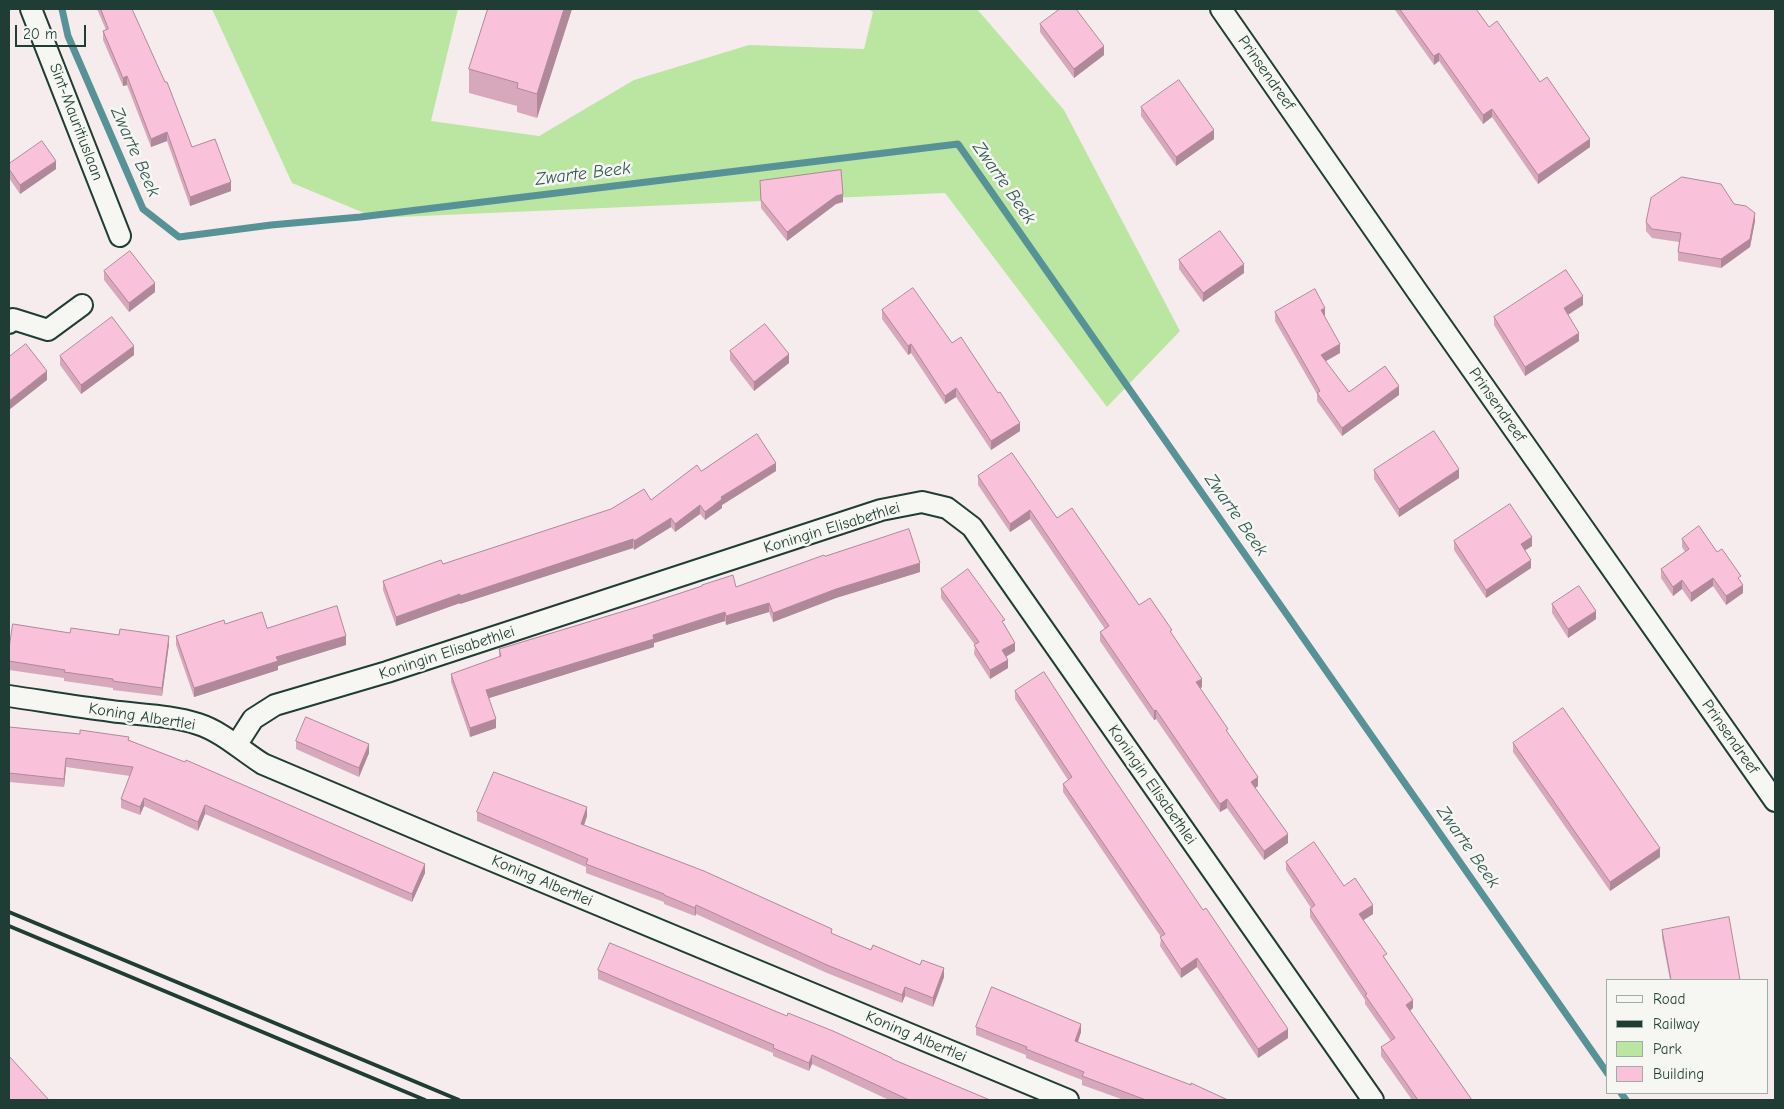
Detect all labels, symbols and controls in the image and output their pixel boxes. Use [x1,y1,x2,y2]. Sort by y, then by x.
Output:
scale bar [18,15,89,47]
text: 20 m [23,25,57,43]
street label: Prinsendreef [1233,32,1299,114]
street label: Sint-Mauritiuslaan [45,61,107,183]
water label: Zwarte Beek [106,104,164,200]
water label: Zwarte Beek [968,138,1040,228]
water label: Zwarte Beek [534,157,632,191]
street label: Prinsendreef [1464,364,1530,446]
water label: Zwarte Beek [1200,470,1272,560]
street label: Koningin Elisabethlei [761,498,903,558]
street label: Koningin Elisabethlei [377,622,517,684]
street label: Prinsendreef [1697,696,1763,778]
street label: Koning Albertlei [87,699,197,735]
street label: Koningin Elisabethlei [1104,722,1200,848]
water label: Zwarte Beek [1432,802,1504,892]
street label: Koning Albertlei [489,851,595,911]
legend [1606,979,1769,1094]
text: Road [1653,990,1685,1008]
street label: Koning Albertlei [863,1007,969,1067]
text: Railway [1653,1015,1699,1033]
text: Park [1653,1040,1682,1058]
text: Building [1653,1065,1704,1083]

